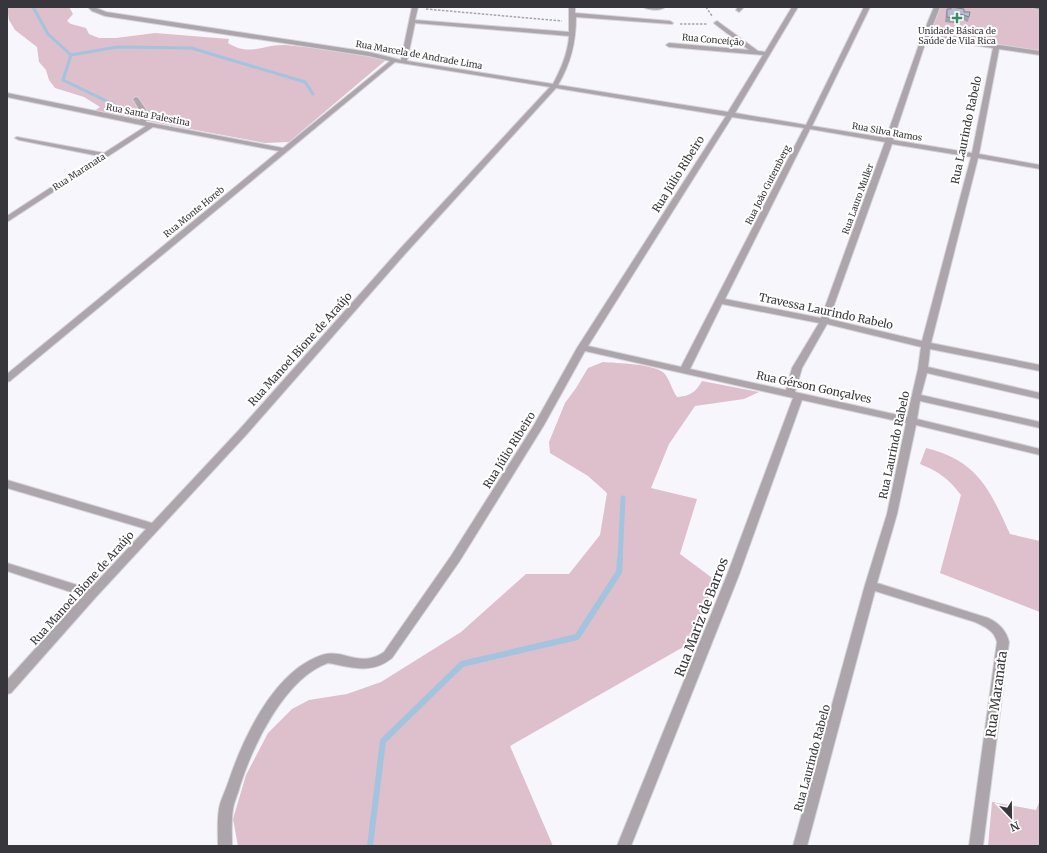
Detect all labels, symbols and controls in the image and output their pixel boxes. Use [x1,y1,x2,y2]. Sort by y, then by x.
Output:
marker: Unidade Básica de Saúde de Vila Rica [951,12,963,24]
place label: Unidade Básica de Saúde de Vila Rica [918,25,996,46]
street label: Rua Conceição [681,31,745,48]
street label: Rua Marcela de Andrade Lima [355,38,484,71]
street label: Rua Laurindo Rabelo [948,74,984,185]
street label: Rua Santa Palestina [105,101,191,128]
street label: Rua Silva Ramos [851,120,924,143]
street label: Rua Júlio Ribeiro [649,133,707,215]
street label: Rua João Gutemberg [743,143,793,226]
street label: Rua Maranata [50,150,107,193]
street label: Rua Lauro Muller [840,162,875,236]
street label: Rua Monte Horeb [161,183,227,239]
street label: Rua Manoel Bione de Araújo [245,289,355,409]
street label: Travessa Laurindo Rabelo [758,290,895,332]
street label: Rua Gérson Gonçalves [755,368,873,406]
street label: Rua Laurindo Rabelo [876,389,912,500]
street label: Rua Júlio Ribeiro [480,409,538,491]
street label: Rua Manoel Bione de Araújo [27,528,137,648]
street label: Rua Mariz de Barros [671,555,732,679]
street label: Rua Maranata [982,650,1011,738]
street label: Rua Laurindo Rabelo [791,702,833,813]
north arrow [991,797,1031,837]
text: N [1008,818,1021,835]

